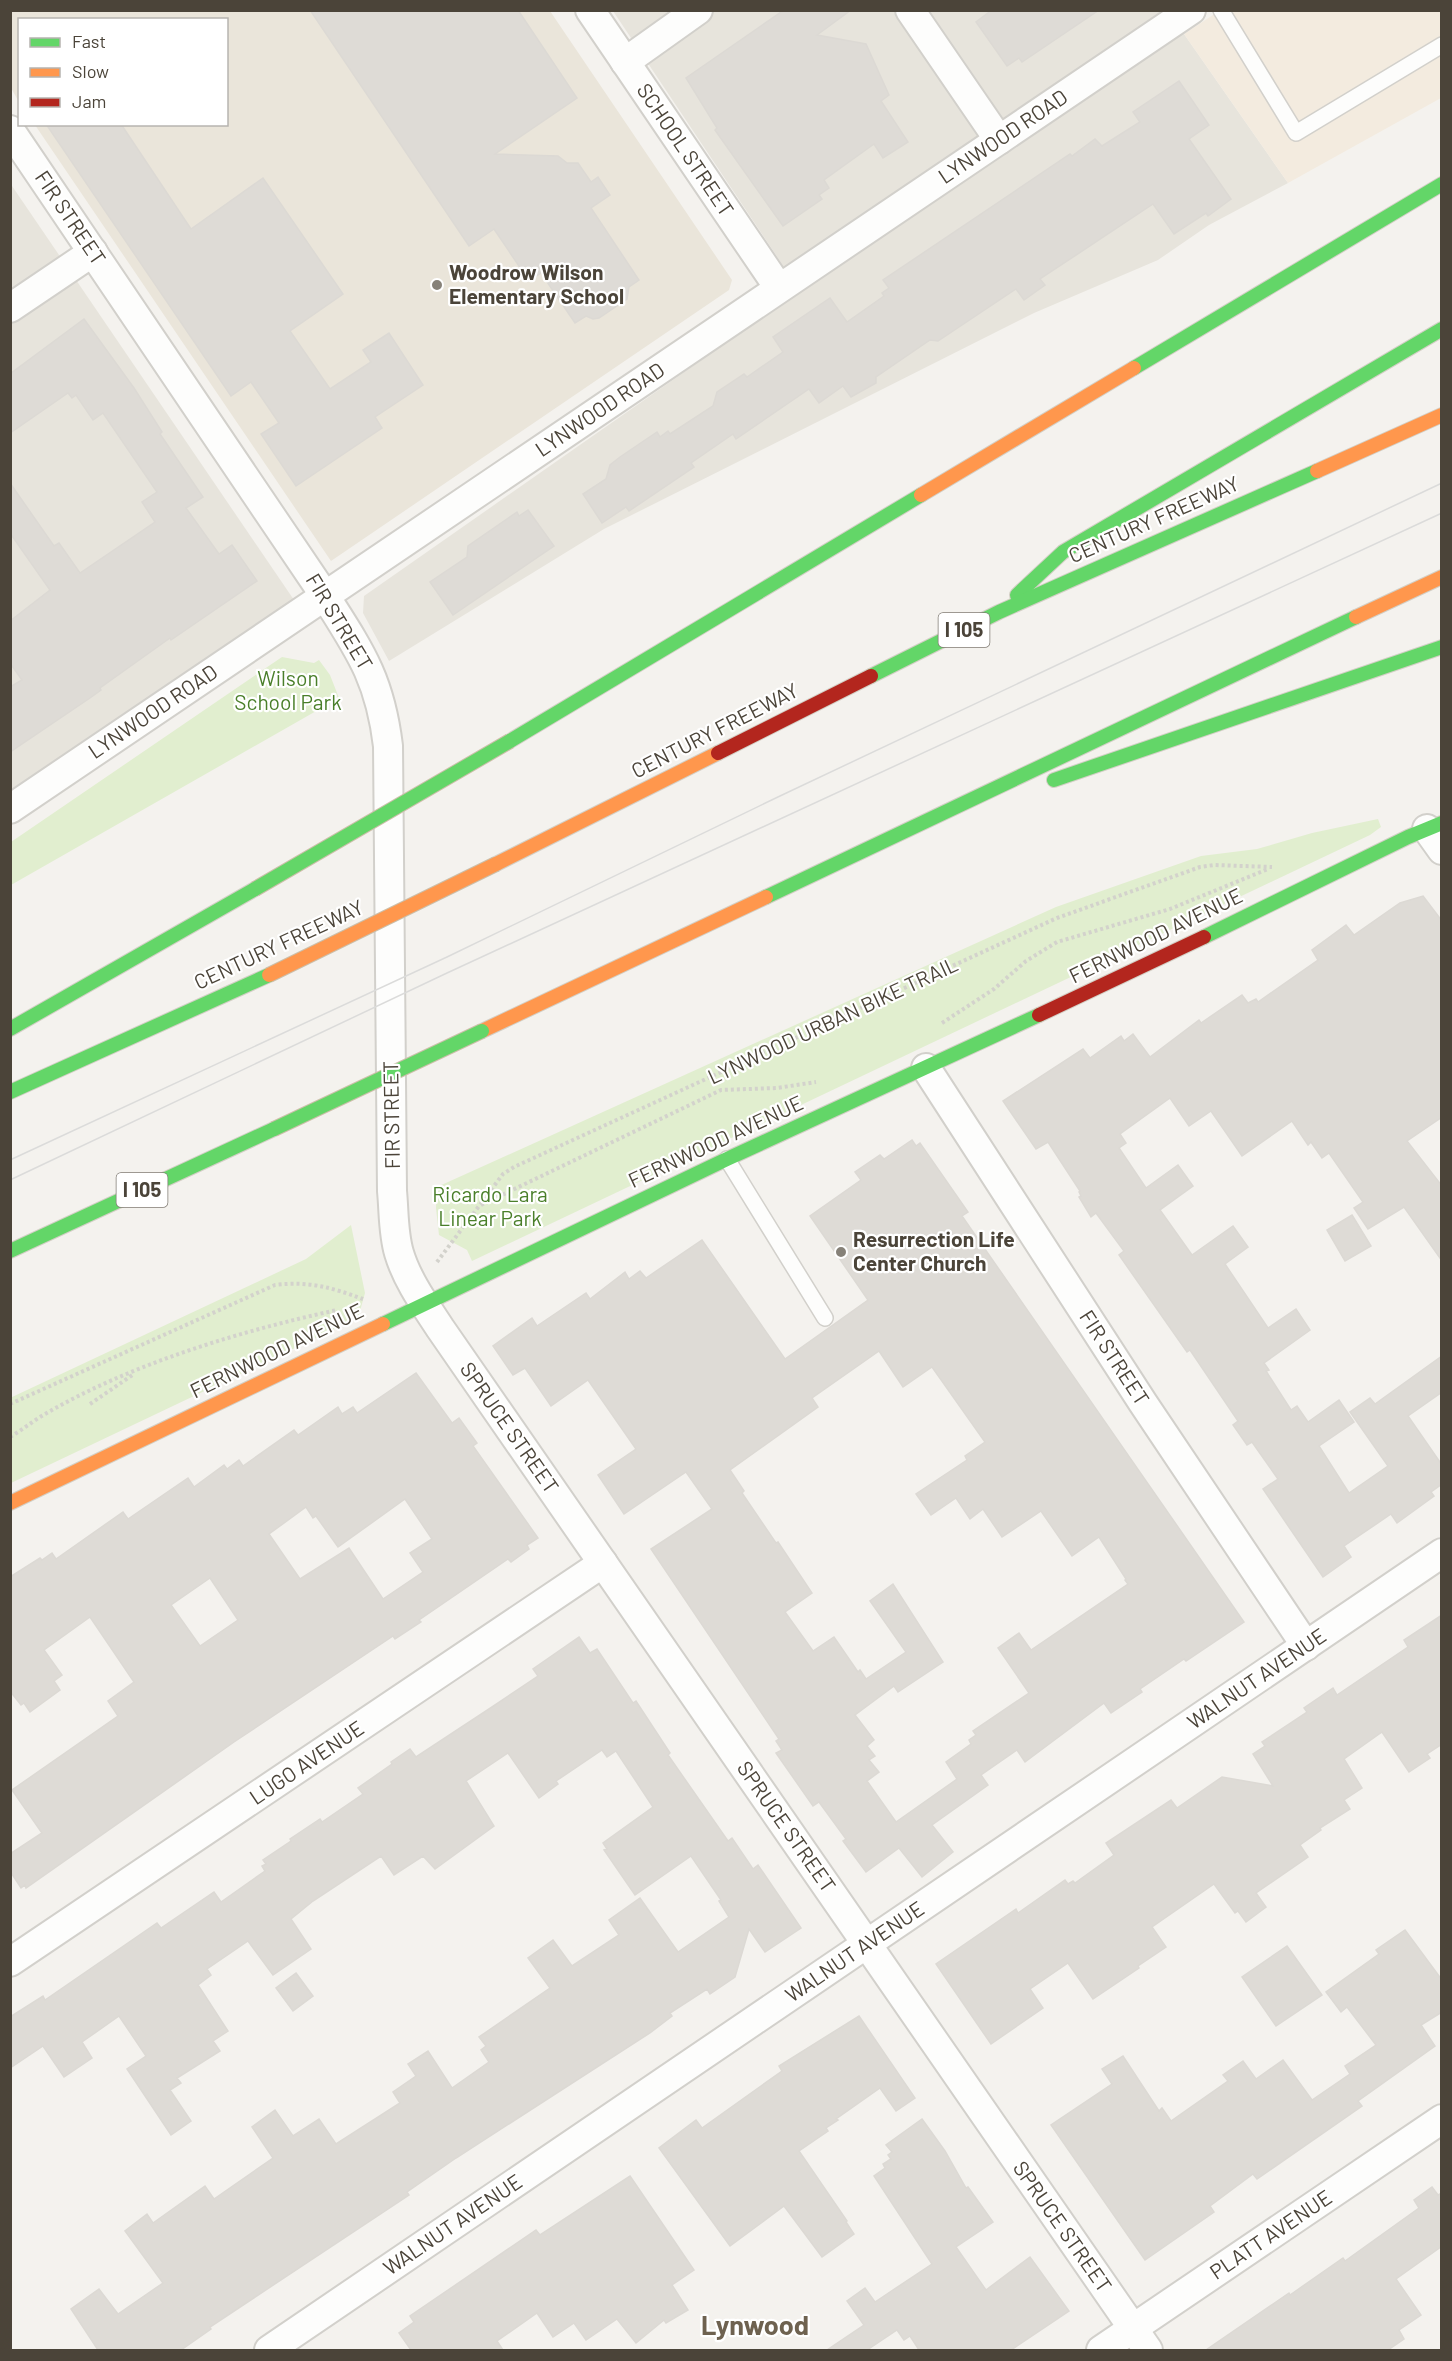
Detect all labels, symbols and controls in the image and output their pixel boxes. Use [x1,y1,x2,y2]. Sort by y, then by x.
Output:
legend [18,18,228,126]
text: Fast [72,30,106,52]
text: Slow [72,60,109,82]
street label: SCHOOL STREET [633,78,740,220]
street label: LYNWOOD ROAD [933,83,1071,188]
text: Jam [72,90,106,112]
street label: FIR STREET [31,165,112,269]
place label: Woodrow Wilson Elementary School [449,259,624,308]
marker: Woodrow Wilson Elementary School [430,278,444,292]
street label: LYNWOOD ROAD [530,356,668,461]
street label: CENTURY FREEWAY [1064,470,1243,567]
street label: FIR STREET [302,568,379,674]
road number: I 105 [938,613,990,647]
street label: LYNWOOD ROAD [83,658,221,763]
park label: Wilson School Park [234,665,342,714]
street label: CENTURY FREEWAY [627,677,802,783]
street label: FERNWOOD AVENUE [1064,882,1246,988]
street label: CENTURY FREEWAY [190,893,367,994]
street label: LYNWOOD URBAN BIKE TRAIL [703,951,961,1089]
street label: FIR STREET [377,1061,404,1169]
street label: FERNWOOD AVENUE [624,1089,807,1192]
road number: I 105 [116,1173,168,1207]
park label: Ricardo Lara Linear Park [432,1181,548,1230]
place label: Resurrection Life Center Church [853,1226,1015,1275]
marker: Resurrection Life Center Church [834,1245,848,1259]
street label: FERNWOOD AVENUE [185,1297,367,1403]
street label: FIR STREET [1075,1305,1155,1409]
street label: SPRUCE STREET [456,1357,565,1498]
street label: WALNUT AVENUE [1182,1622,1330,1733]
street label: LUGO AVENUE [244,1714,368,1809]
street label: SPRUCE STREET [733,1756,842,1897]
street label: WALNUT AVENUE [780,1895,928,2006]
street label: SPRUCE STREET [1009,2156,1118,2297]
street label: WALNUT AVENUE [378,2168,526,2279]
street label: PLATT AVENUE [1204,2184,1336,2284]
district label: Lynwood [701,2308,809,2340]

